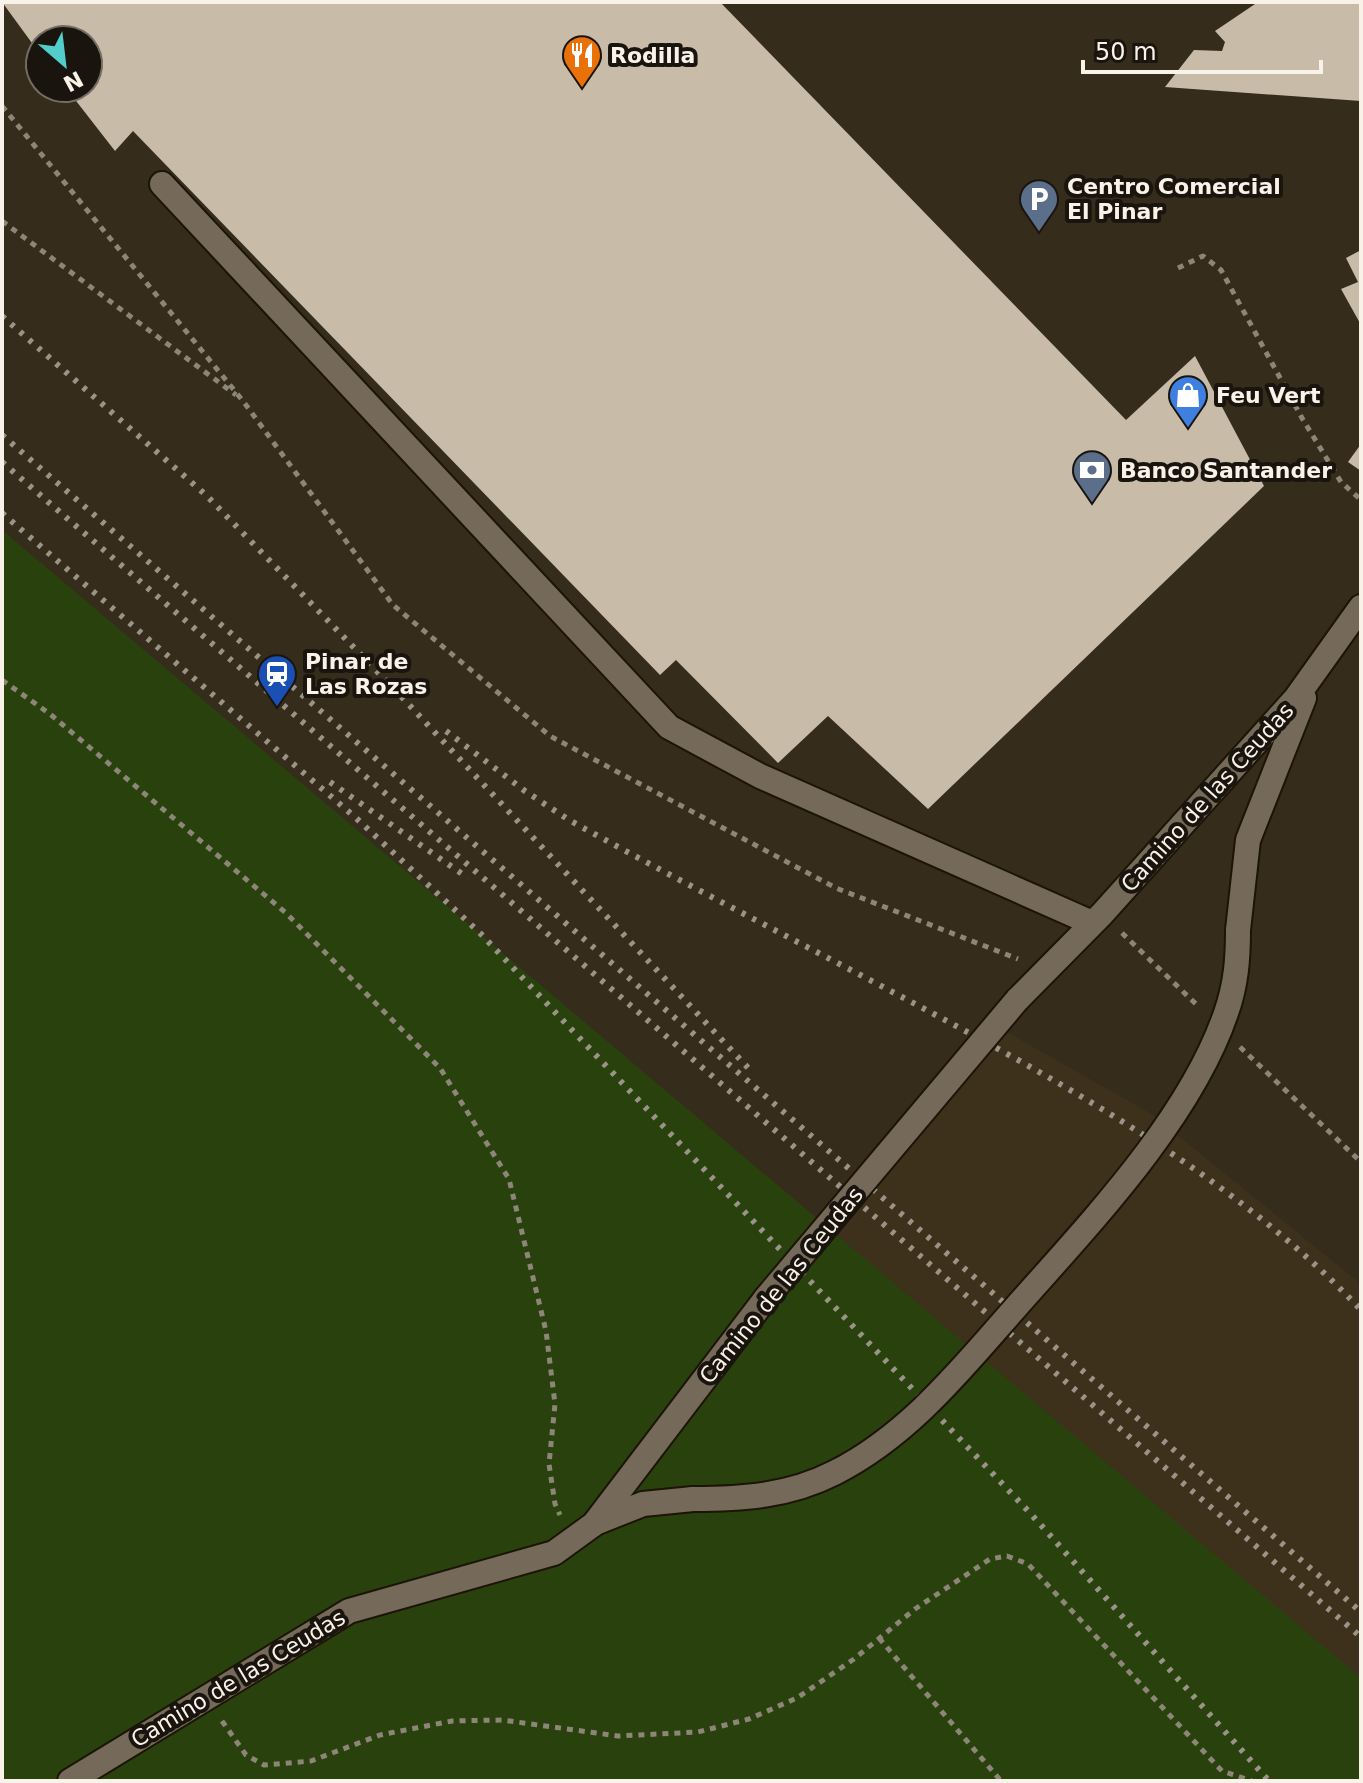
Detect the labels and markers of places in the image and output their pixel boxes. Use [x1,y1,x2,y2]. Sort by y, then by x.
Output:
restaurant icon: Rodilla [561,34,603,89]
place label: Rodilla [610,43,695,68]
place label: Centro Comercial El Pinar [1067,174,1281,224]
parking icon: Centro Comercial El Pinar [1018,178,1060,233]
shop icon: Feu Vert [1167,374,1209,429]
place label: Feu Vert [1216,383,1321,408]
bank icon: Banco Santander [1071,449,1113,504]
place label: Banco Santander [1120,458,1332,483]
place label: Pinar de Las Rozas [305,649,427,699]
station icon: Pinar de Las Rozas [256,653,298,708]

